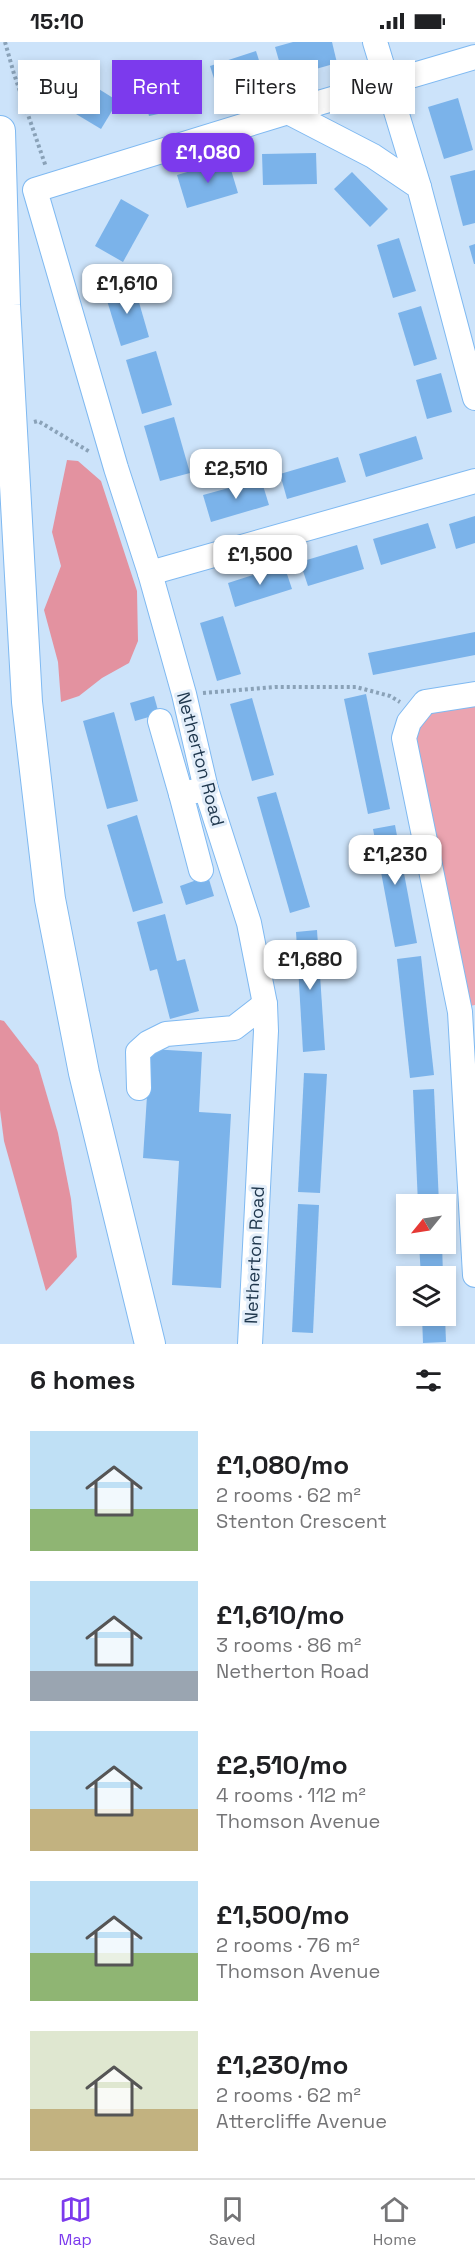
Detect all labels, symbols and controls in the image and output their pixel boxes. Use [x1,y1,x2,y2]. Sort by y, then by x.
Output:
text: 15:10 [30,7,84,35]
chip: Buy [18,60,100,114]
chip: Rent [112,60,202,114]
chip: Filters [214,60,318,114]
chip: New [330,60,415,114]
pin: £1,080 [159,133,257,184]
text: £1,080 [175,139,241,165]
pin: £1,610 [78,264,176,315]
text: £1,610 [96,270,158,296]
pin: £2,510 [187,449,285,500]
text: £2,510 [204,455,268,481]
pin: £1,500 [211,535,309,586]
text: £1,500 [227,541,293,567]
street label: Netherton Road [172,689,230,829]
pin: £1,230 [346,835,444,886]
text: £1,230 [363,841,427,867]
pin: £1,680 [261,940,359,991]
text: £1,680 [278,946,342,972]
street label: Netherton Road [239,1186,269,1324]
north arrow [396,1194,456,1254]
map controls [396,1194,456,1326]
button: layers [396,1266,456,1326]
text: 6 homes [30,1363,135,1397]
icon: filters [412,1364,445,1397]
text: £1,080/mo [216,1448,349,1482]
icon: home [78,1455,150,1527]
text: 2 rooms · 62 m² [216,1482,361,1508]
text: Stenton Crescent [216,1508,387,1534]
text: £1,610/mo [216,1598,345,1632]
icon: home [78,1605,150,1677]
text: 3 rooms · 86 m² [216,1632,361,1658]
text: Netherton Road [216,1658,369,1684]
text: £2,510/mo [216,1748,348,1782]
icon: home [78,1755,150,1827]
text: 4 rooms · 112 m² [216,1782,366,1808]
text: Thomson Avenue [216,1808,380,1834]
text: £1,500/mo [216,1898,349,1932]
icon: home [78,1905,150,1977]
text: 2 rooms · 76 m² [216,1932,360,1958]
text: Thomson Avenue [216,1958,380,1984]
text: £1,230/mo [216,2048,348,2082]
icon: home [78,2055,150,2127]
text: 2 rooms · 62 m² [216,2082,361,2108]
text: Attercliffe Avenue [216,2108,387,2134]
tab: Map [59,2193,92,2250]
tab: Saved [209,2193,256,2250]
tab: Home [373,2193,416,2250]

